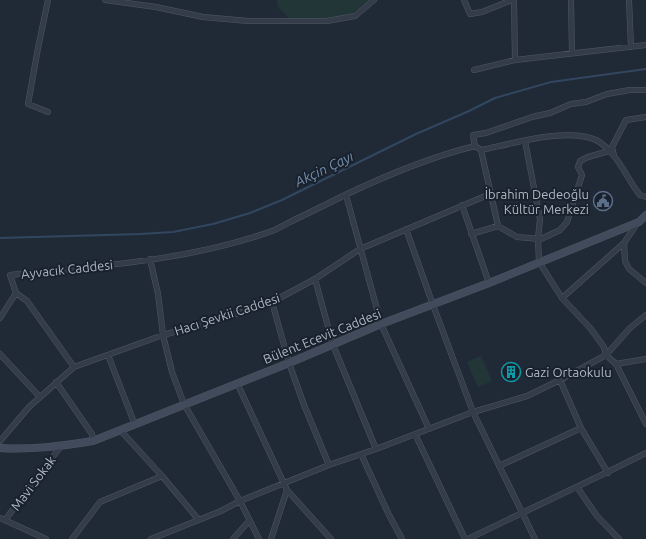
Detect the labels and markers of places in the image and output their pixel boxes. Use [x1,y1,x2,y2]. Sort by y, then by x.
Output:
place label: İbrahim Dedeoğlu Kültür Merkezi [485,186,589,216]
public building icon: İbrahim Dedeoğlu Kültür Merkezi [592,190,614,212]
building icon: Gazi Ortaokulu [500,361,522,383]
place label: Gazi Ortaokulu [525,365,612,379]

